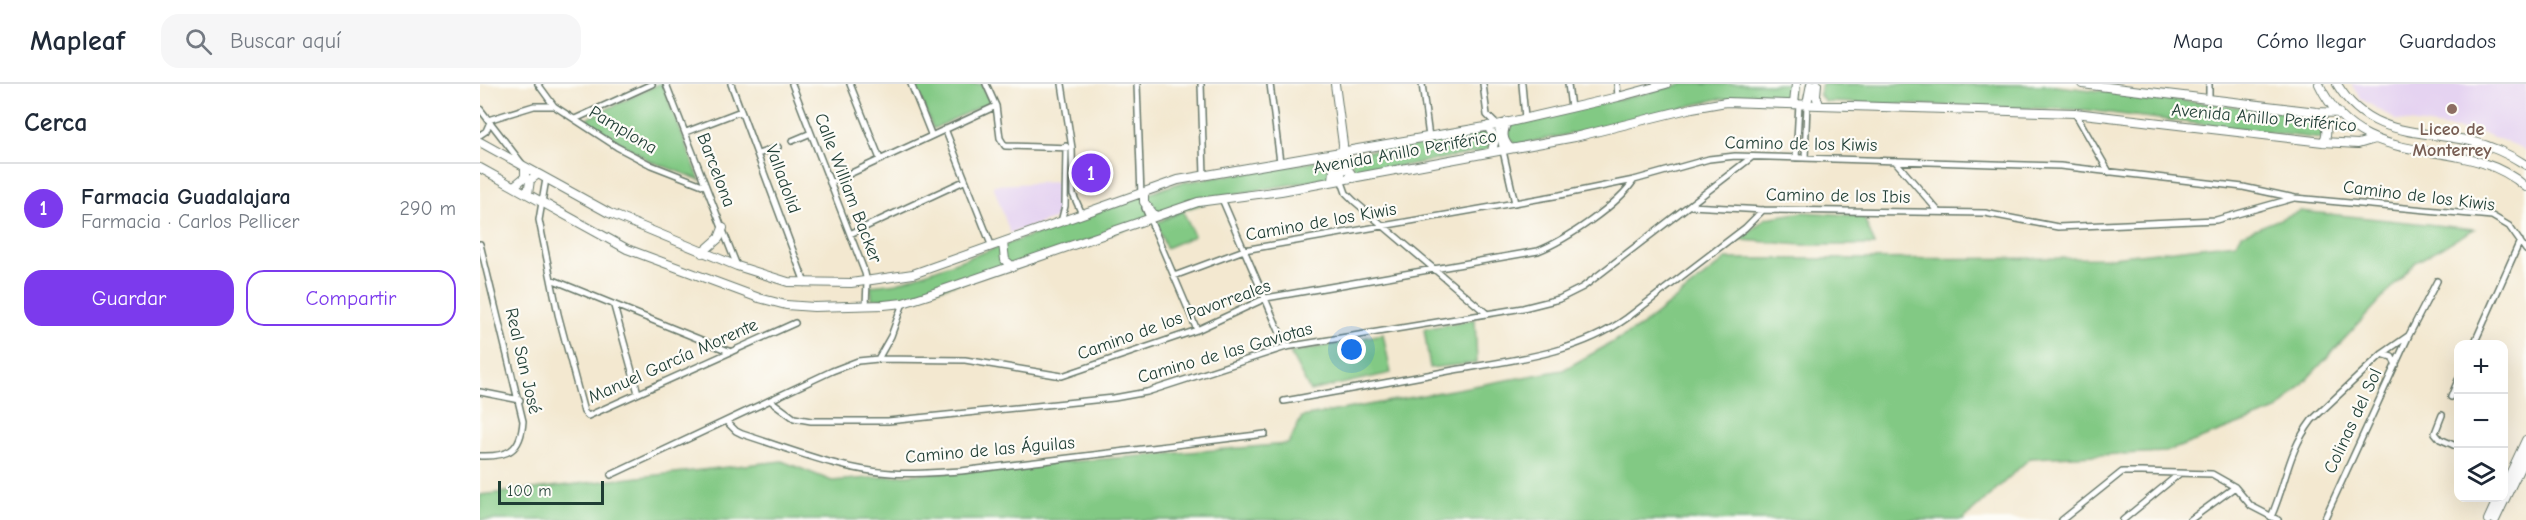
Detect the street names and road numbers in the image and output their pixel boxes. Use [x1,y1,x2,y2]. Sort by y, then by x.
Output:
street label: Avenida Anillo Periférico [2170,99,2358,137]
street label: Pamplona [585,101,661,159]
street label: Calle William Backer [810,110,887,267]
street label: Avenida Anillo Periférico [1312,126,1498,178]
street label: Barcelona [692,130,740,210]
street label: Camino de los Kiwis [1724,132,1878,156]
street label: Valladolid [761,142,805,216]
street label: Camino de los Kiwis [2342,176,2496,216]
street label: Camino de los Ibis [1766,184,1910,208]
street label: Camino de los Kiwis [1244,198,1398,246]
street label: Camino de los Pavorreales [1074,275,1274,365]
street label: Real San José [501,306,545,416]
street label: Manuel García Morente [585,314,761,408]
street label: Camino de las Gaviotas [1135,318,1315,388]
street label: Colinas del Sol [2320,365,2386,477]
street label: Camino de las Águilas [904,431,1076,468]

